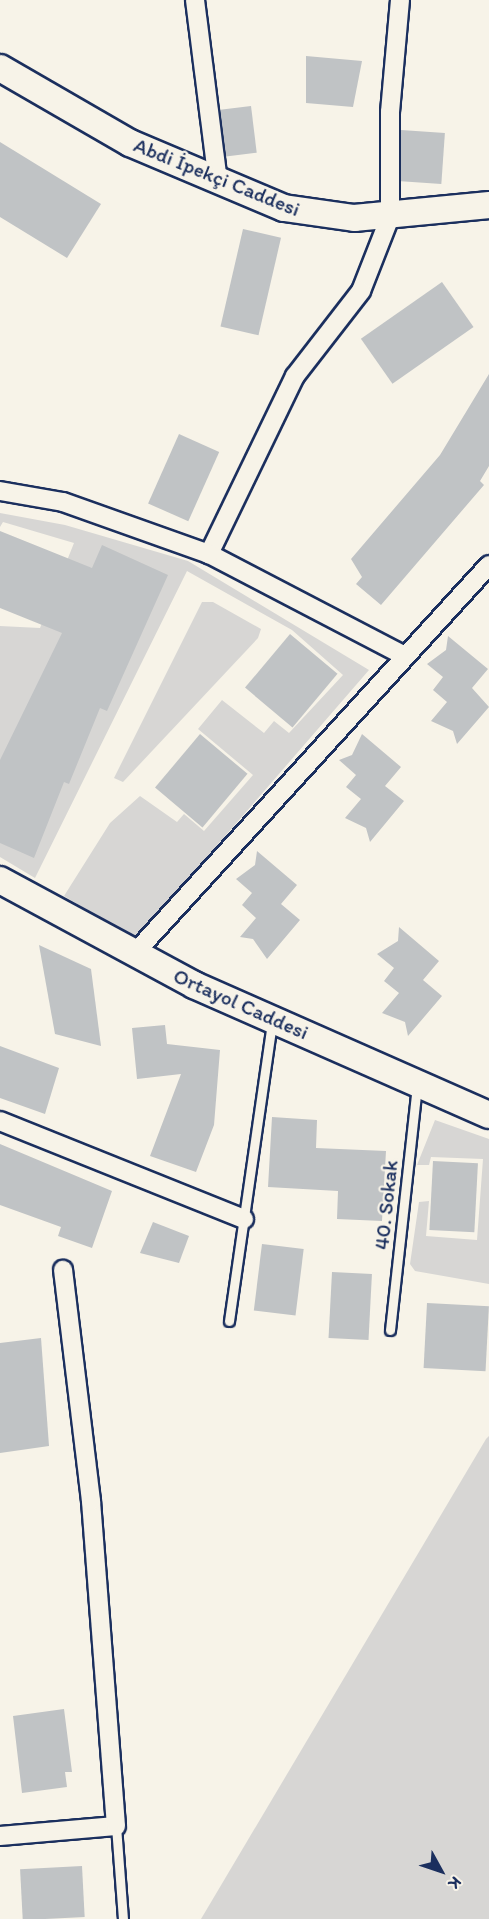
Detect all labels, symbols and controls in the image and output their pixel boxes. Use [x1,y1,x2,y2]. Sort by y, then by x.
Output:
street label: Abdi İpekçi Caddesi [130,132,304,222]
street label: Ortayol Caddesi [169,963,313,1045]
street label: 40. Sokak [369,1159,403,1251]
north arrow [411,1841,471,1901]
text: K [445,1873,466,1893]

